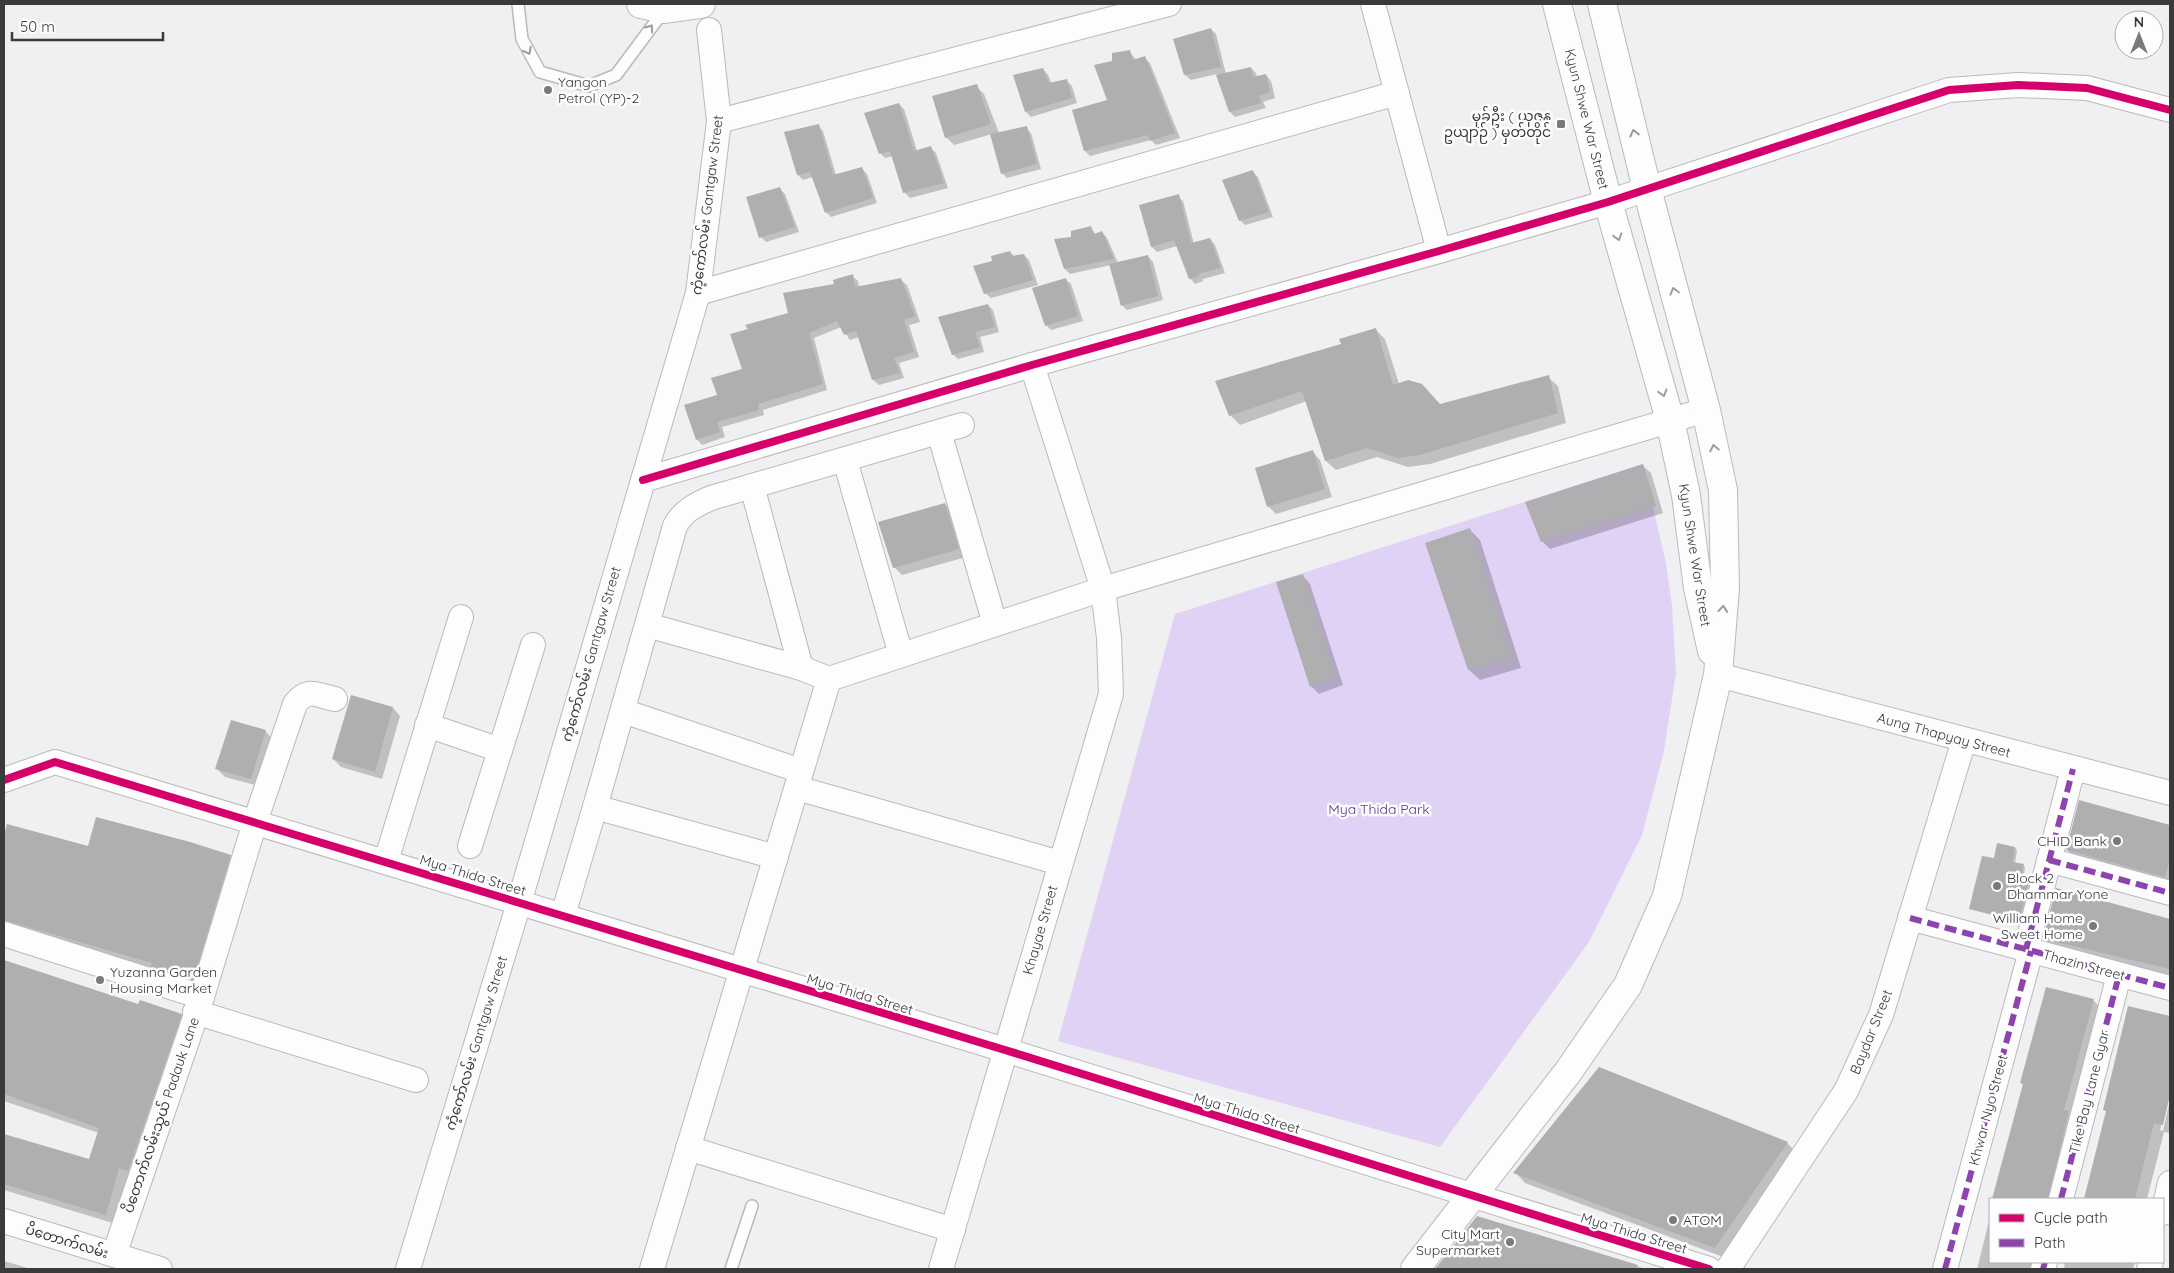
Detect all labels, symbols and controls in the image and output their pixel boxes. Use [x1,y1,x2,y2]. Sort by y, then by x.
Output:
scale bar [12,10,164,42]
north arrow [2114,10,2164,60]
text: N [2134,13,2144,31]
text: 50 m [20,17,55,36]
one-way arrow [645,25,653,34]
one-way arrow [522,45,532,54]
street label: Kyun Shwe War Street [1561,47,1613,191]
place label: Yangon Petrol (YP)-2 [558,73,640,107]
marker: Yangon Petrol (YP)-2 [542,84,554,96]
place label: မုခ်ဦး ( ယုဇန ဥယျာဉ် ) မှတ်တိုင် [1444,106,1551,144]
street label: ကံ့ကော်လမ်း Gantgaw Street [686,114,728,296]
marker: မုခ်ဦး ( ယုဇန ဥယျာဉ် ) မှတ်တိုင် [1555,118,1567,130]
one-way arrow [1629,130,1639,138]
one-way arrow [1612,233,1622,241]
one-way arrow [1669,286,1680,295]
one-way arrow [1657,389,1667,397]
one-way arrow [1709,444,1720,452]
street label: Kyun Shwe War Street [1675,482,1715,628]
street label: ကံ့ကော်လမ်း Gantgaw Street [556,564,626,744]
one-way arrow [1717,605,1728,613]
street label: Aung Thapyay Street [1875,709,2013,762]
park label: Mya Thida Park [1328,800,1430,818]
place label: CHID Bank [2037,832,2107,850]
marker: CHID Bank [2111,835,2123,847]
street label: Mya Thida Street [418,850,529,900]
place label: Block 2 Dhammar Yone [2007,869,2109,903]
marker: Block 2 Dhammar Yone [1991,880,2003,892]
street label: Khayae Street [1019,883,1061,977]
place label: William Home Sweet Home [1993,909,2083,943]
marker: William Home Sweet Home [2087,920,2099,932]
street label: Thazin Street [2041,945,2128,985]
street label: ကံ့ကော်လမ်း Gantgaw Street [440,953,512,1133]
place label: Yuzanna Garden Housing Market [110,963,217,997]
street label: Mya Thida Street [805,969,916,1019]
marker: Yuzanna Garden Housing Market [94,974,106,986]
street label: Baydar Street [1846,987,1896,1077]
street label: ပိတောက်လမ်းသွယ် Padauk Lane [118,1014,205,1216]
street label: Tike Bay Lane Gyar [2065,1028,2113,1156]
street label: Khwar Nyo Street [1965,1052,2012,1168]
street label: Mya Thida Street [1192,1088,1303,1138]
legend [1989,1198,2164,1263]
street label: Mya Thida Street [1579,1208,1690,1258]
text: Cycle path [2034,1208,2108,1227]
place label: ATOM [1683,1211,1722,1229]
marker: ATOM [1667,1214,1679,1226]
street label: ပိတောက်လမ်း [23,1219,111,1262]
place label: City Mart Supermarket [1416,1225,1500,1259]
text: Path [2034,1233,2066,1252]
marker: City Mart Supermarket [1504,1236,1516,1248]

